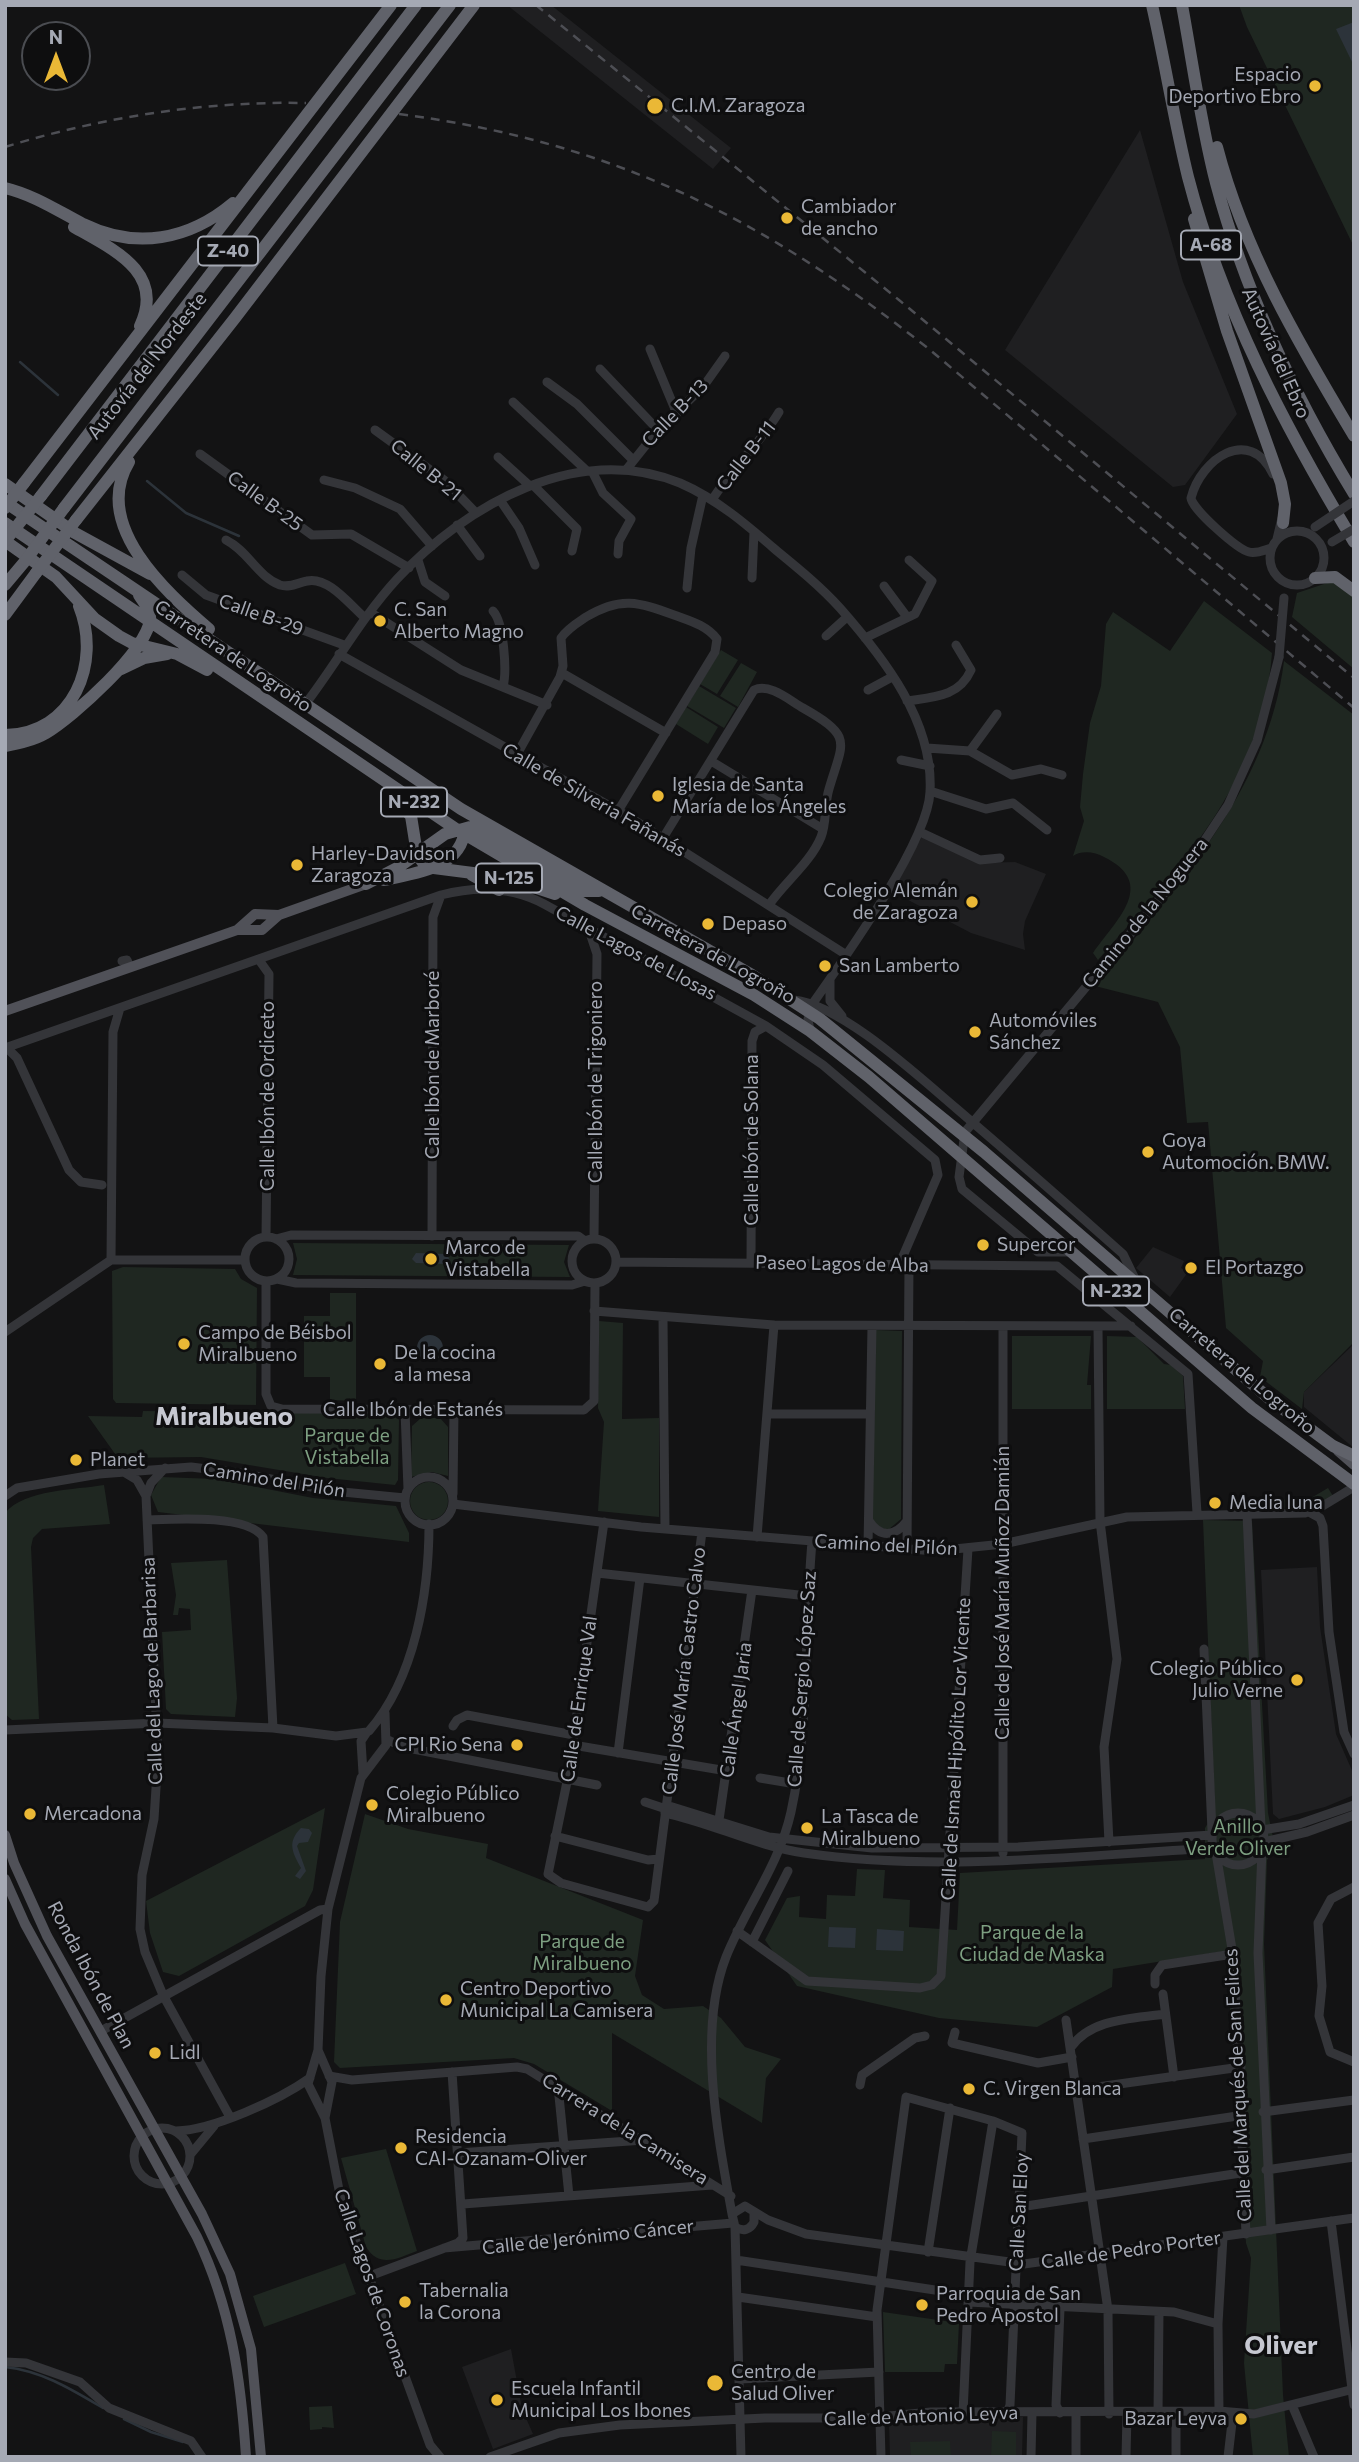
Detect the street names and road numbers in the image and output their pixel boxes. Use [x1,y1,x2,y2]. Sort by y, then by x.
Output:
road number: A-68 [1181,230,1241,260]
road number: Z-40 [198,236,258,265]
street label: Autovía del Ebro [1237,284,1315,422]
street label: Autovía del Nordeste [83,288,211,444]
street label: Calle B-13 [637,374,713,452]
street label: Calle B-11 [712,416,780,496]
street label: Calle B-21 [386,434,466,506]
street label: Calle B-25 [223,466,307,536]
street label: Calle B-29 [215,589,307,641]
street label: Carretera de Logroño [150,595,316,717]
street label: Calle de Silveria Fañanás [498,738,690,862]
road number: N-232 [381,788,447,816]
street label: Camino de la Noguera [1077,833,1213,993]
road number: N-125 [476,864,542,892]
street label: Carretera de Logroño [627,899,799,1009]
street label: Calle Lagos de Llosas [551,901,721,1005]
street label: Calle Ibón de Marboré [422,971,444,1159]
street label: Calle Ibón de Trigoniero [585,981,607,1183]
street label: Calle Ibón de Ordiceto [257,1001,279,1191]
street label: Calle Ibón de Solana [741,1054,763,1226]
street label: Paseo Lagos de Alba [755,1251,929,1277]
road number: N-232 [1083,1276,1149,1306]
street label: Carretera de Logroño [1164,1303,1320,1439]
street label: Calle Ibón de Estanés [323,1399,503,1421]
street label: Calle de José María Muñoz Damián [992,1446,1014,1740]
street label: Camino del Pilón [201,1458,347,1502]
street label: Camino del Pilón [814,1530,958,1560]
street label: Calle José María Castro Calvo [657,1546,711,1796]
street label: Calle del Lago de Barbarisa [137,1557,167,1785]
street label: Calle de Sergio López Saz [783,1570,821,1788]
street label: Calle de Ismael Hipólito Lor Vicente [937,1597,975,1901]
street label: Calle de Enrique Val [556,1614,602,1784]
street label: Calle Ángel Jaria [715,1641,757,1779]
street label: Ronda Ibón de Plan [43,1897,139,2053]
street label: Calle del Marqués de San Felices [1219,1948,1257,2222]
street label: Carrera de la Camisera [537,2068,713,2190]
street label: Calle San Eloy [1005,2152,1033,2272]
street label: Calle Lagos de Coronas [329,2186,415,2380]
street label: Calle de Jerónimo Cáncer [481,2215,695,2259]
street label: Calle de Pedro Porter [1040,2226,1222,2274]
street label: Calle de Antonio Leyva [823,2401,1019,2431]

